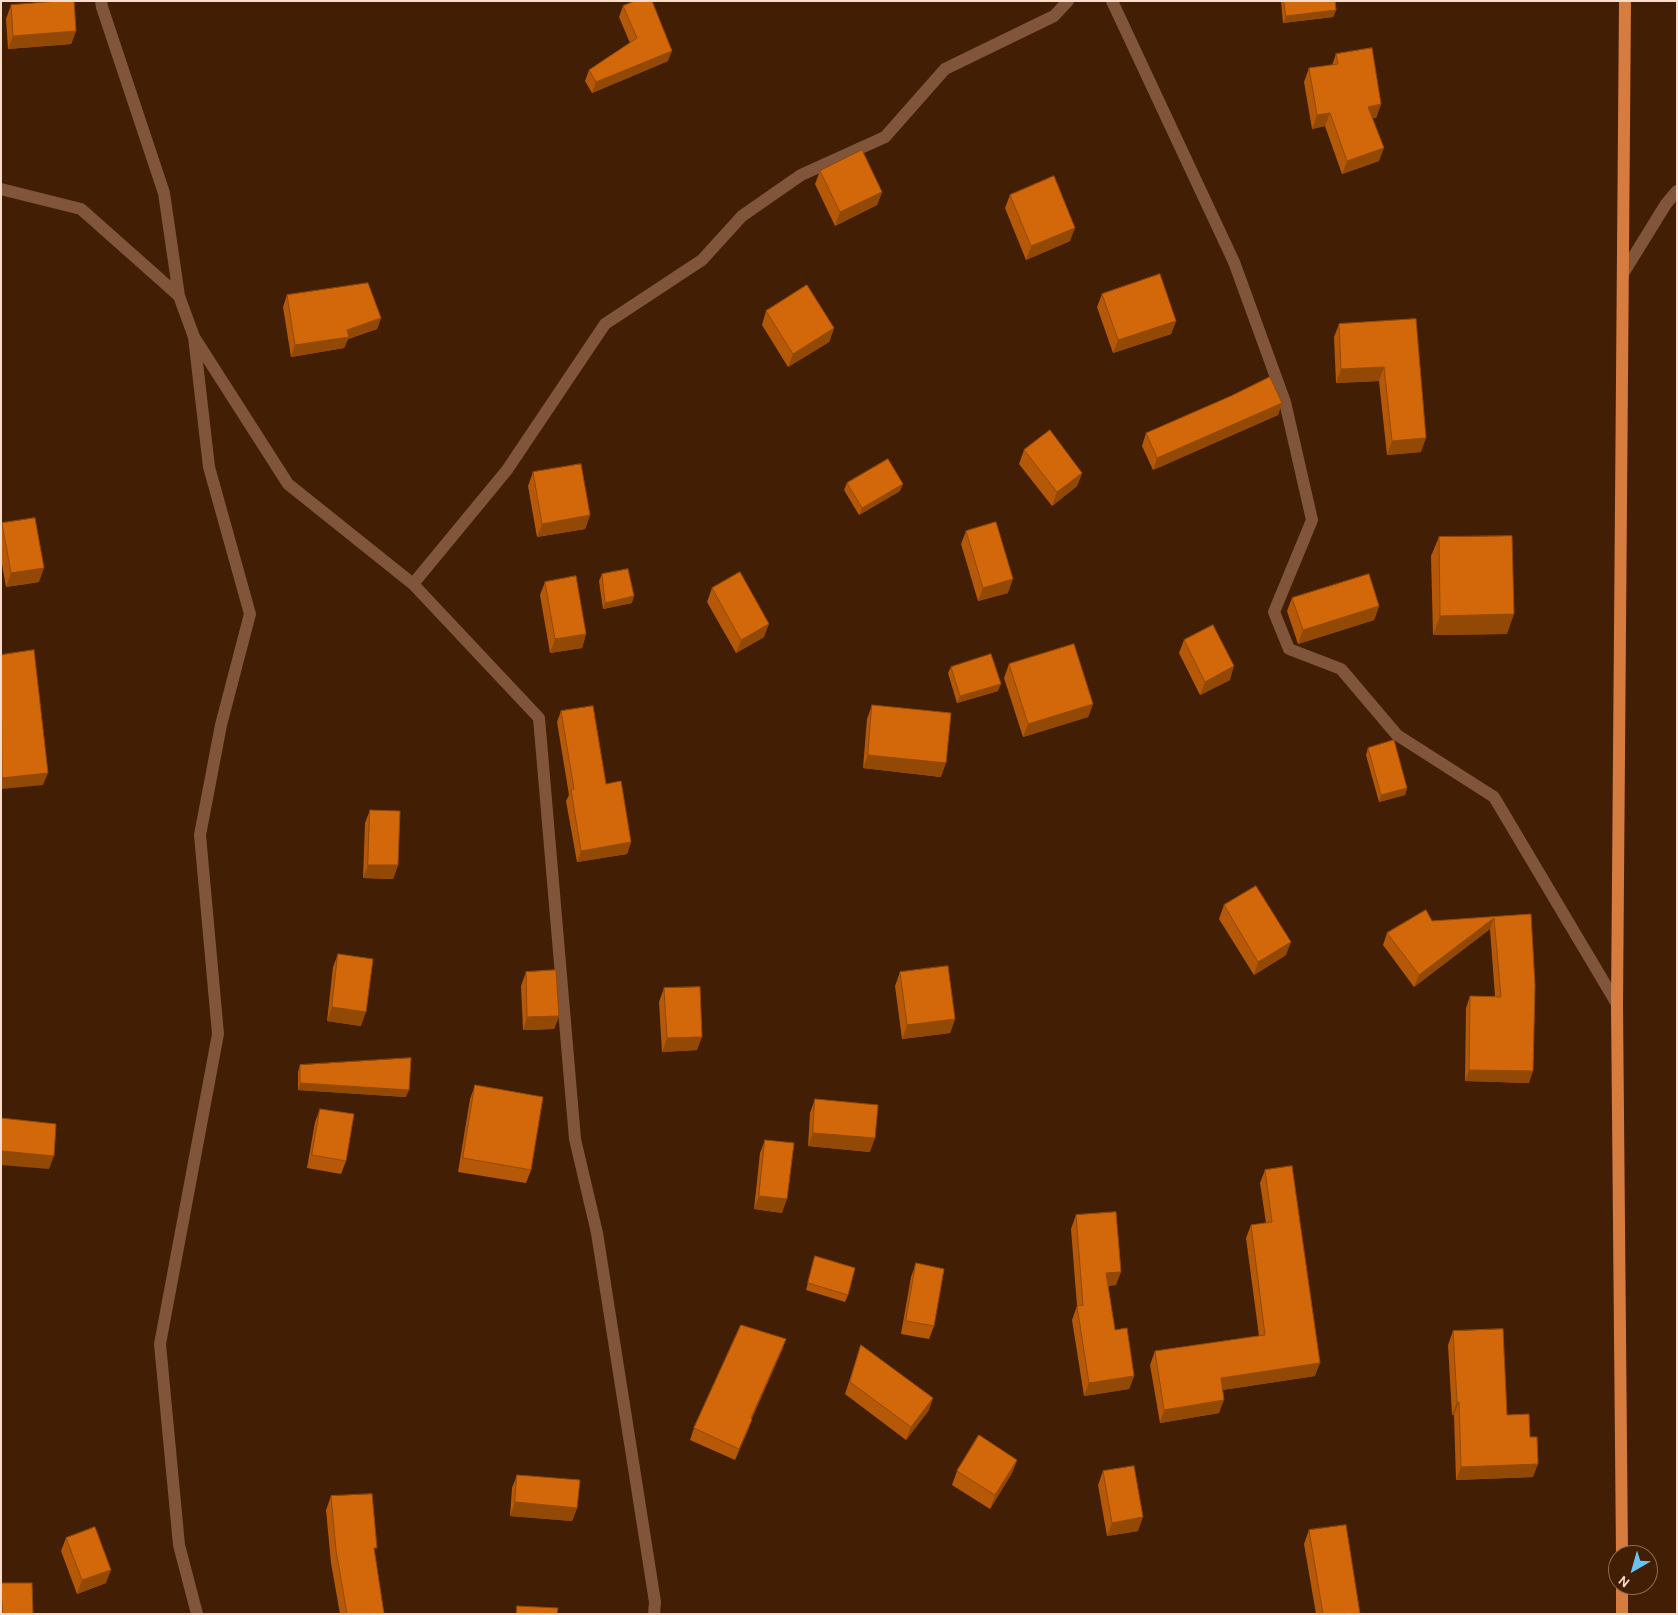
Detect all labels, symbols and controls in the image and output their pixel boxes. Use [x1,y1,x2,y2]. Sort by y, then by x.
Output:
north arrow [1608,1545,1658,1595]
text: N [1615,1572,1633,1591]

